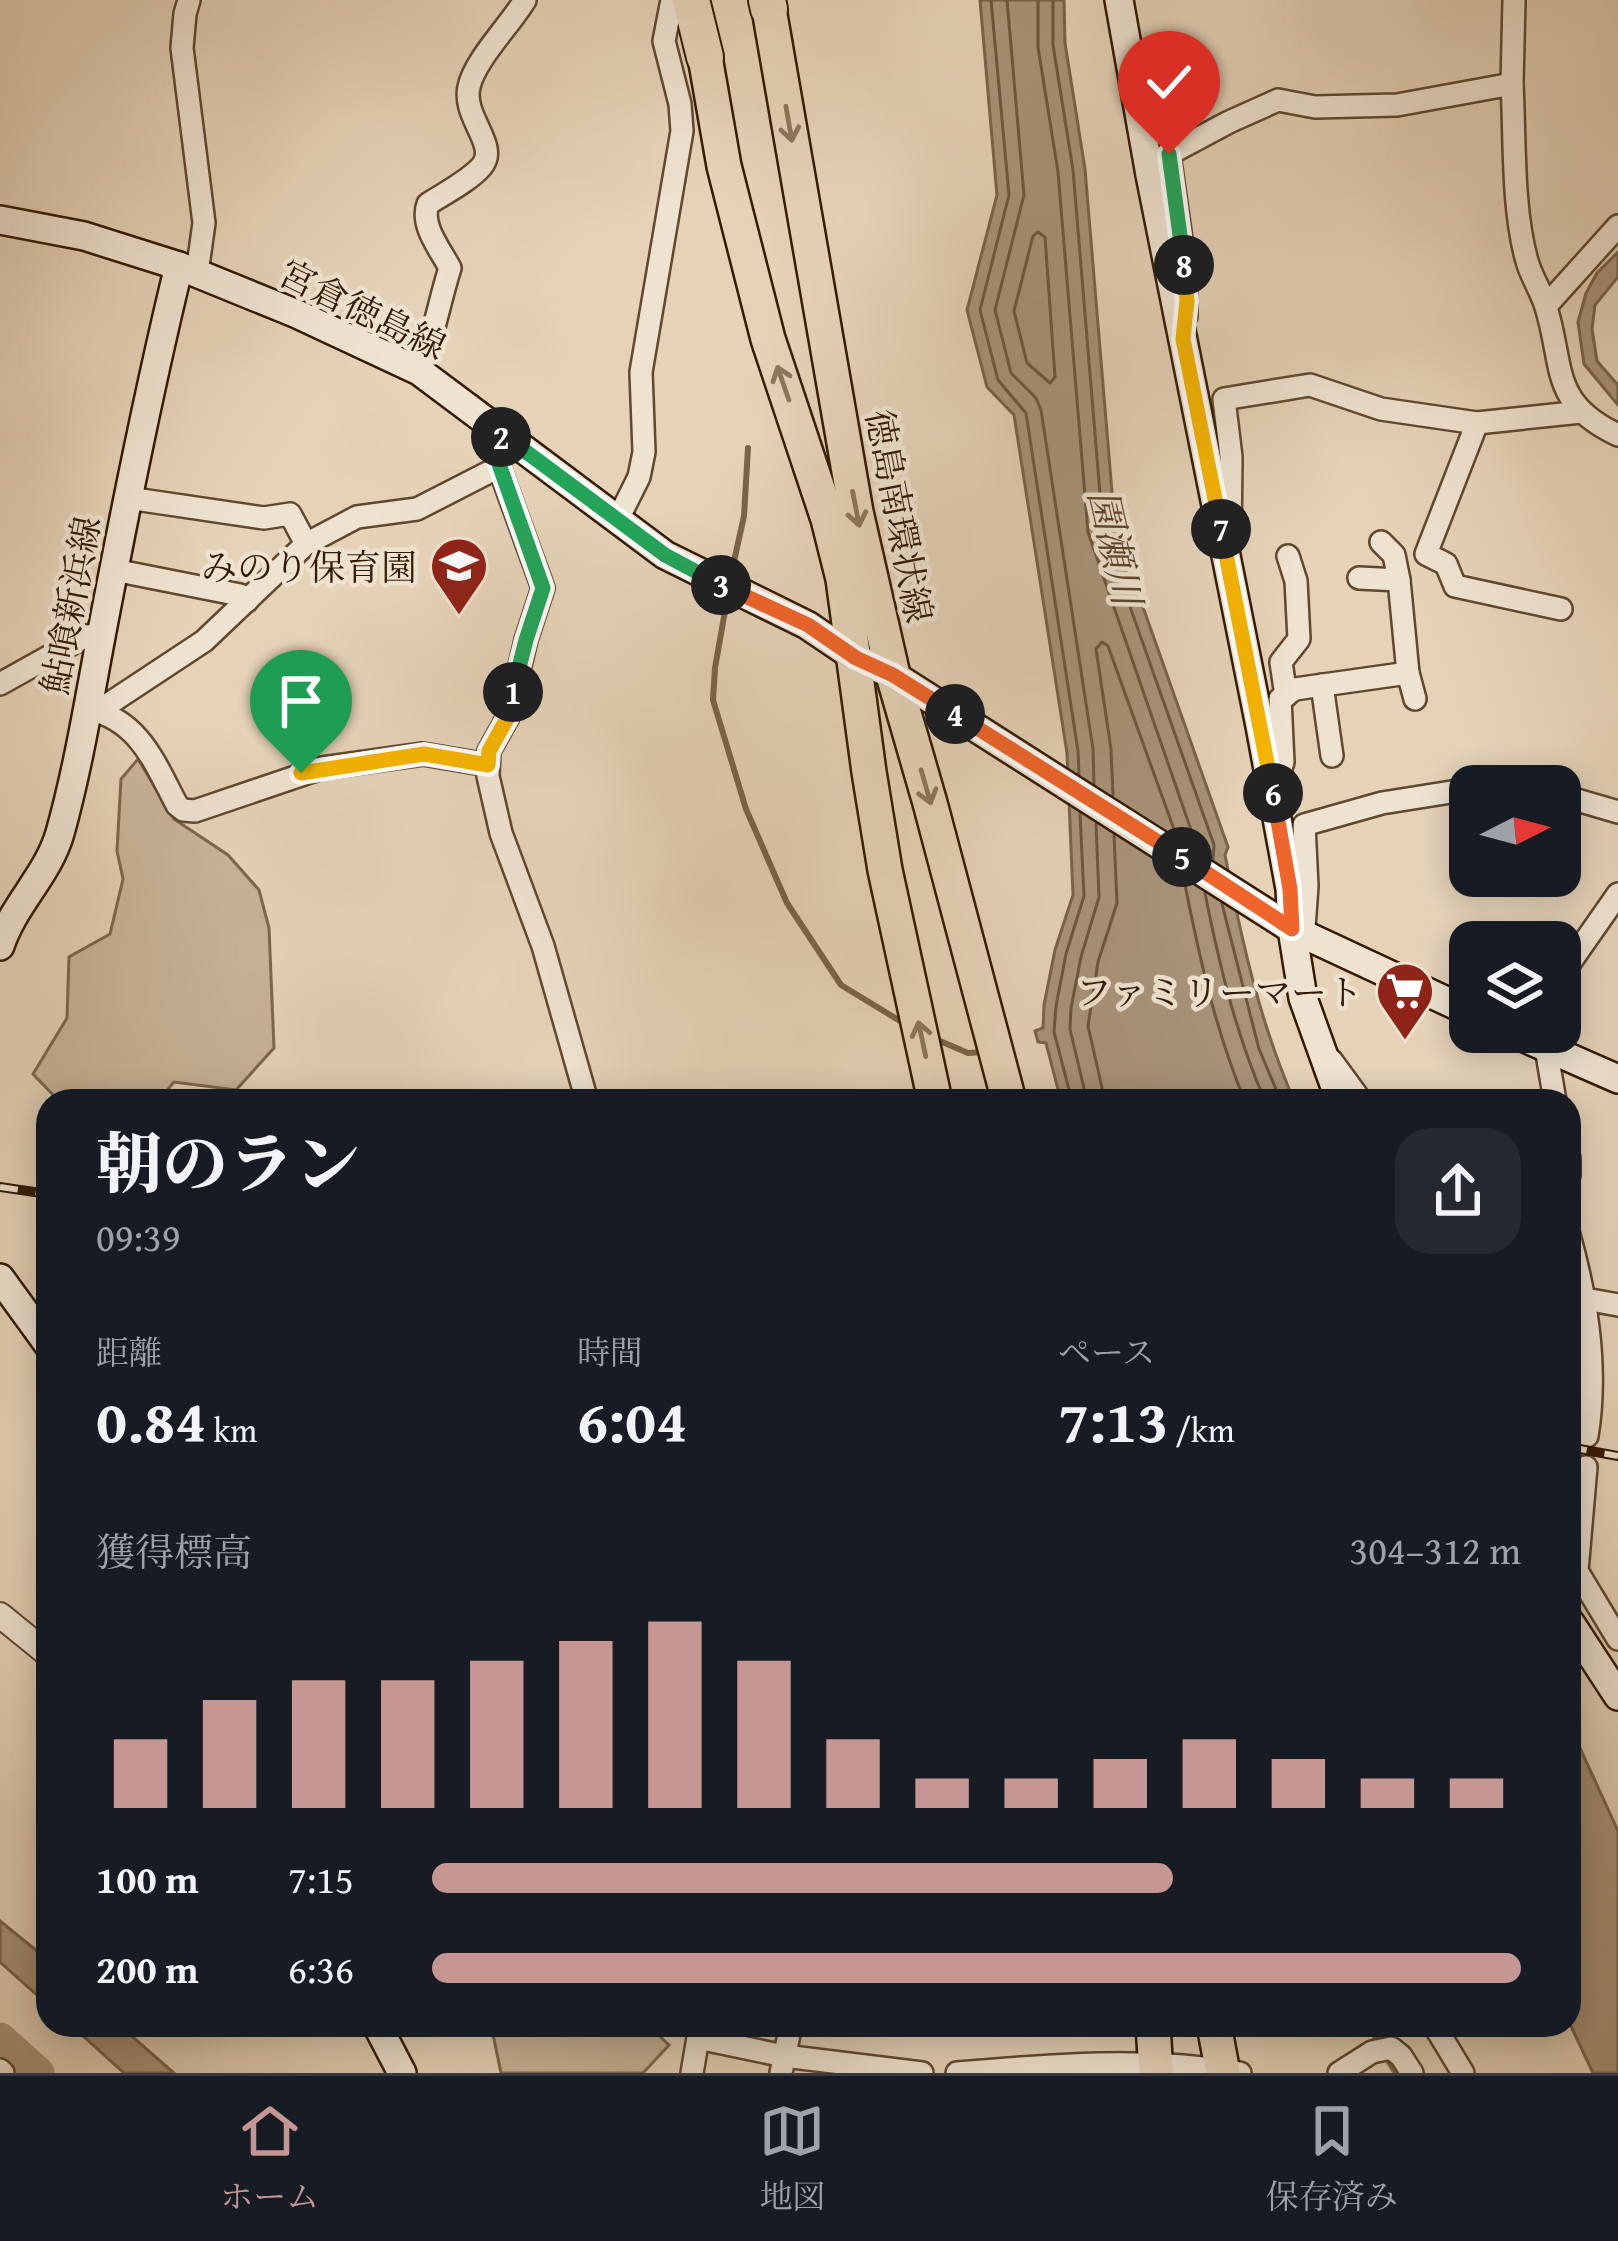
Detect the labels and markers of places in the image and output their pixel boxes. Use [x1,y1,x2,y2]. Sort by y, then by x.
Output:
pin [1118,31,1220,154]
pin: 8 [1154,235,1214,295]
pin: 2 [471,407,531,467]
pin: 7 [1191,499,1251,559]
school or university icon: みのり保育園 [428,535,490,617]
place label: みのり保育園 [201,540,417,593]
pin: 3 [691,555,751,615]
pin [250,650,352,773]
pin: 1 [483,662,543,722]
pin: 4 [925,684,985,744]
pin: 6 [1243,763,1303,823]
pin: 5 [1152,827,1212,887]
supermarket icon: ファミリーマート [1374,960,1436,1042]
place label: ファミリーマート [1076,965,1363,1018]

